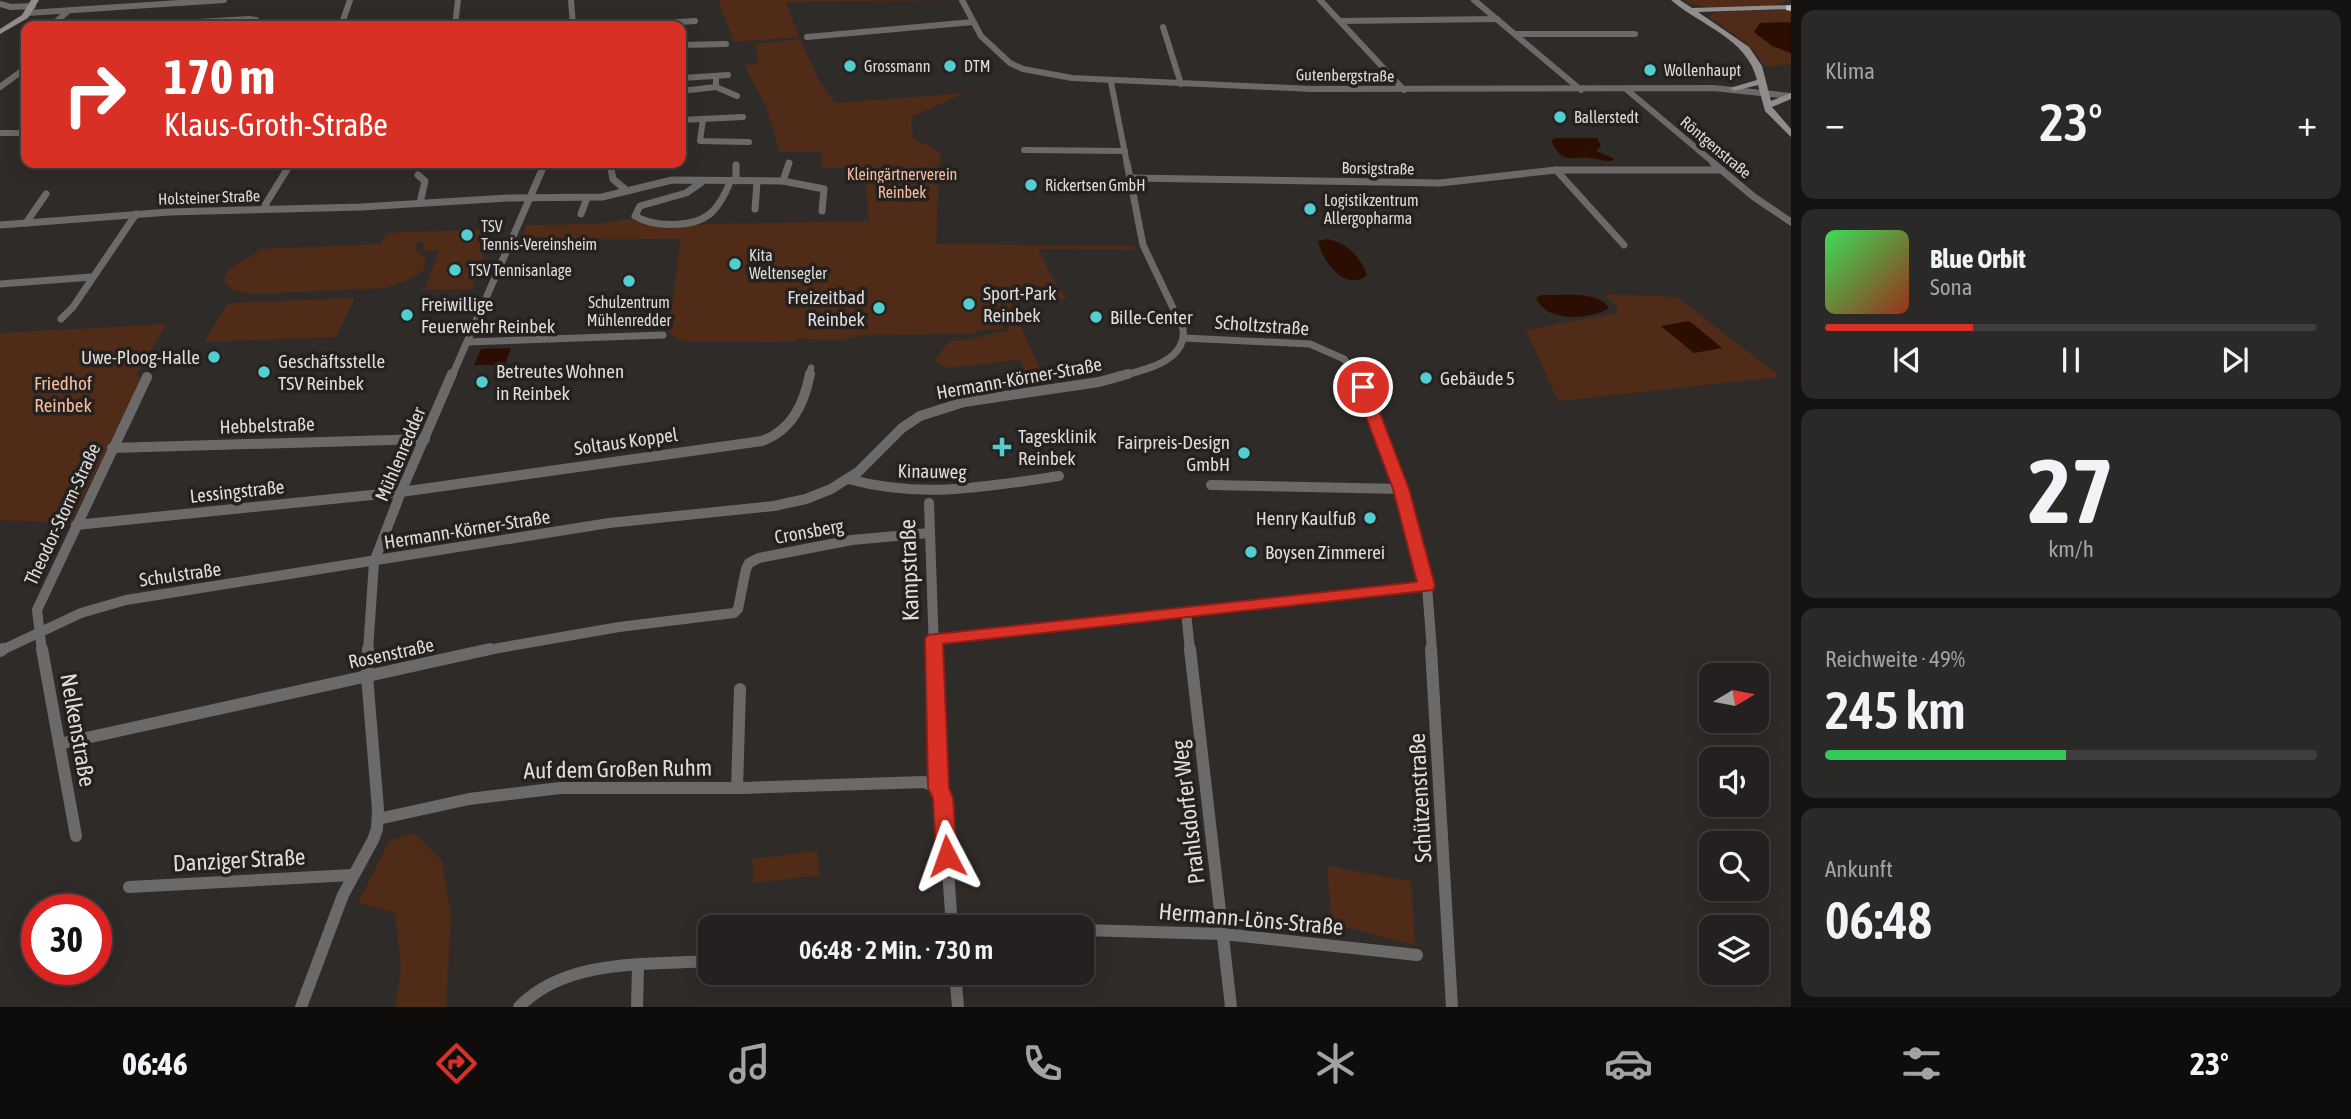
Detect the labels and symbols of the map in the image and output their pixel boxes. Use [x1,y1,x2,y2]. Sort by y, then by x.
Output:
place label: Grossmann [864,57,931,75]
place label: DTM [964,57,990,75]
marker: Grossmann [842,58,858,74]
marker: DTM [942,58,958,74]
place label: Wollenhaupt [1664,61,1741,80]
marker: Wollenhaupt [1642,62,1658,78]
street label: Gutenbergstraße [1296,65,1394,86]
place label: Ballerstedt [1574,108,1639,126]
marker: Ballerstedt [1552,109,1568,125]
street label: Röntgenstraße [1676,112,1755,182]
street label: Borsigstraße [1341,158,1415,179]
park label: Kleingärtnerverein Reinbek [847,165,957,201]
place label: Rickertsen GmbH [1045,176,1146,194]
marker: Rickertsen GmbH [1023,177,1039,193]
street label: Holsteiner Straße [158,186,260,208]
place label: Logistikzentrum Allergopharma [1324,191,1418,228]
marker: Logistikzentrum Allergopharma [1302,201,1318,217]
place label: TSV Tennis-Vereinsheim [481,217,597,253]
marker: TSV Tennis-Vereinsheim [459,227,475,243]
place label: Kita Weltensegler [749,246,827,283]
marker: Kita Weltensegler [727,256,743,272]
place label: TSV Tennisanlage [469,261,572,280]
marker: TSV Tennisanlage [447,262,463,278]
marker: Schulzentrum Mühlenredder [621,273,637,289]
place label: Sport-Park Reinbek [983,282,1057,326]
place label: Freizeitbad Reinbek [787,286,866,330]
place label: Freiwillige Feuerwehr Reinbek [421,293,556,337]
place label: Schulzentrum Mühlenredder [587,293,671,329]
marker: Sport-Park Reinbek [961,296,977,312]
marker: Freizeitbad Reinbek [871,300,887,316]
place label: Bille-Center [1110,306,1193,328]
marker: Freiwillige Feuerwehr Reinbek [399,307,415,323]
marker: Bille-Center [1088,309,1104,325]
street label: Scholtzstraße [1214,311,1310,339]
place label: Uwe-Ploog-Halle [81,346,200,368]
marker: Uwe-Ploog-Halle [206,349,222,365]
place label: Geschäftsstelle TSV Reinbek [278,350,385,394]
street label: Hermann-Körner-Straße [935,353,1103,403]
pin [1333,357,1393,417]
place label: Betreutes Wohnen in Reinbek [496,360,624,404]
marker: Geschäftsstelle TSV Reinbek [256,364,272,380]
place label: Gebäude 5 [1440,367,1515,389]
marker: Gebäude 5 [1418,370,1434,386]
park label: Friedhof Reinbek [34,372,92,416]
marker: Betreutes Wohnen in Reinbek [474,374,490,390]
street label: Mühlenredder [370,403,430,504]
street label: Hebbelstraße [219,412,315,438]
street label: Soltaus Koppel [573,423,679,459]
place label: Tagesklinik Reinbek [1018,425,1097,469]
place label: Fairpreis-Design GmbH [1117,431,1230,475]
marker: Tagesklinik Reinbek [992,437,1012,457]
street label: Theodor-Storm-Straße [19,439,105,589]
marker: Fairpreis-Design GmbH [1236,445,1252,461]
street label: Kinauweg [897,459,967,483]
street label: Lessingstraße [189,475,285,507]
street label: Hermann-Körner-Straße [382,505,552,553]
place label: Henry Kaulfuß [1256,507,1356,529]
marker: Henry Kaulfuß [1362,510,1378,526]
street label: Cronsberg [773,514,846,548]
street label: Kampstraße [894,519,924,621]
place label: Boysen Zimmerei [1265,541,1385,563]
marker: Boysen Zimmerei [1243,544,1259,560]
street label: Schulstraße [138,557,222,591]
street label: Rosenstraße [346,633,436,673]
north arrow [1699,663,1769,733]
street label: Nelkenstraße [55,671,101,789]
street label: Schützenstraße [1404,733,1436,863]
street label: Prahlsdorfer Weg [1166,738,1210,886]
street label: Auf dem Großen Ruhm [523,754,713,784]
position arrow [910,819,984,893]
street label: Danziger Straße [172,844,306,876]
speed limit sign: 30 [21,894,112,985]
street label: Hermann-Löns-Straße [1158,898,1344,940]

